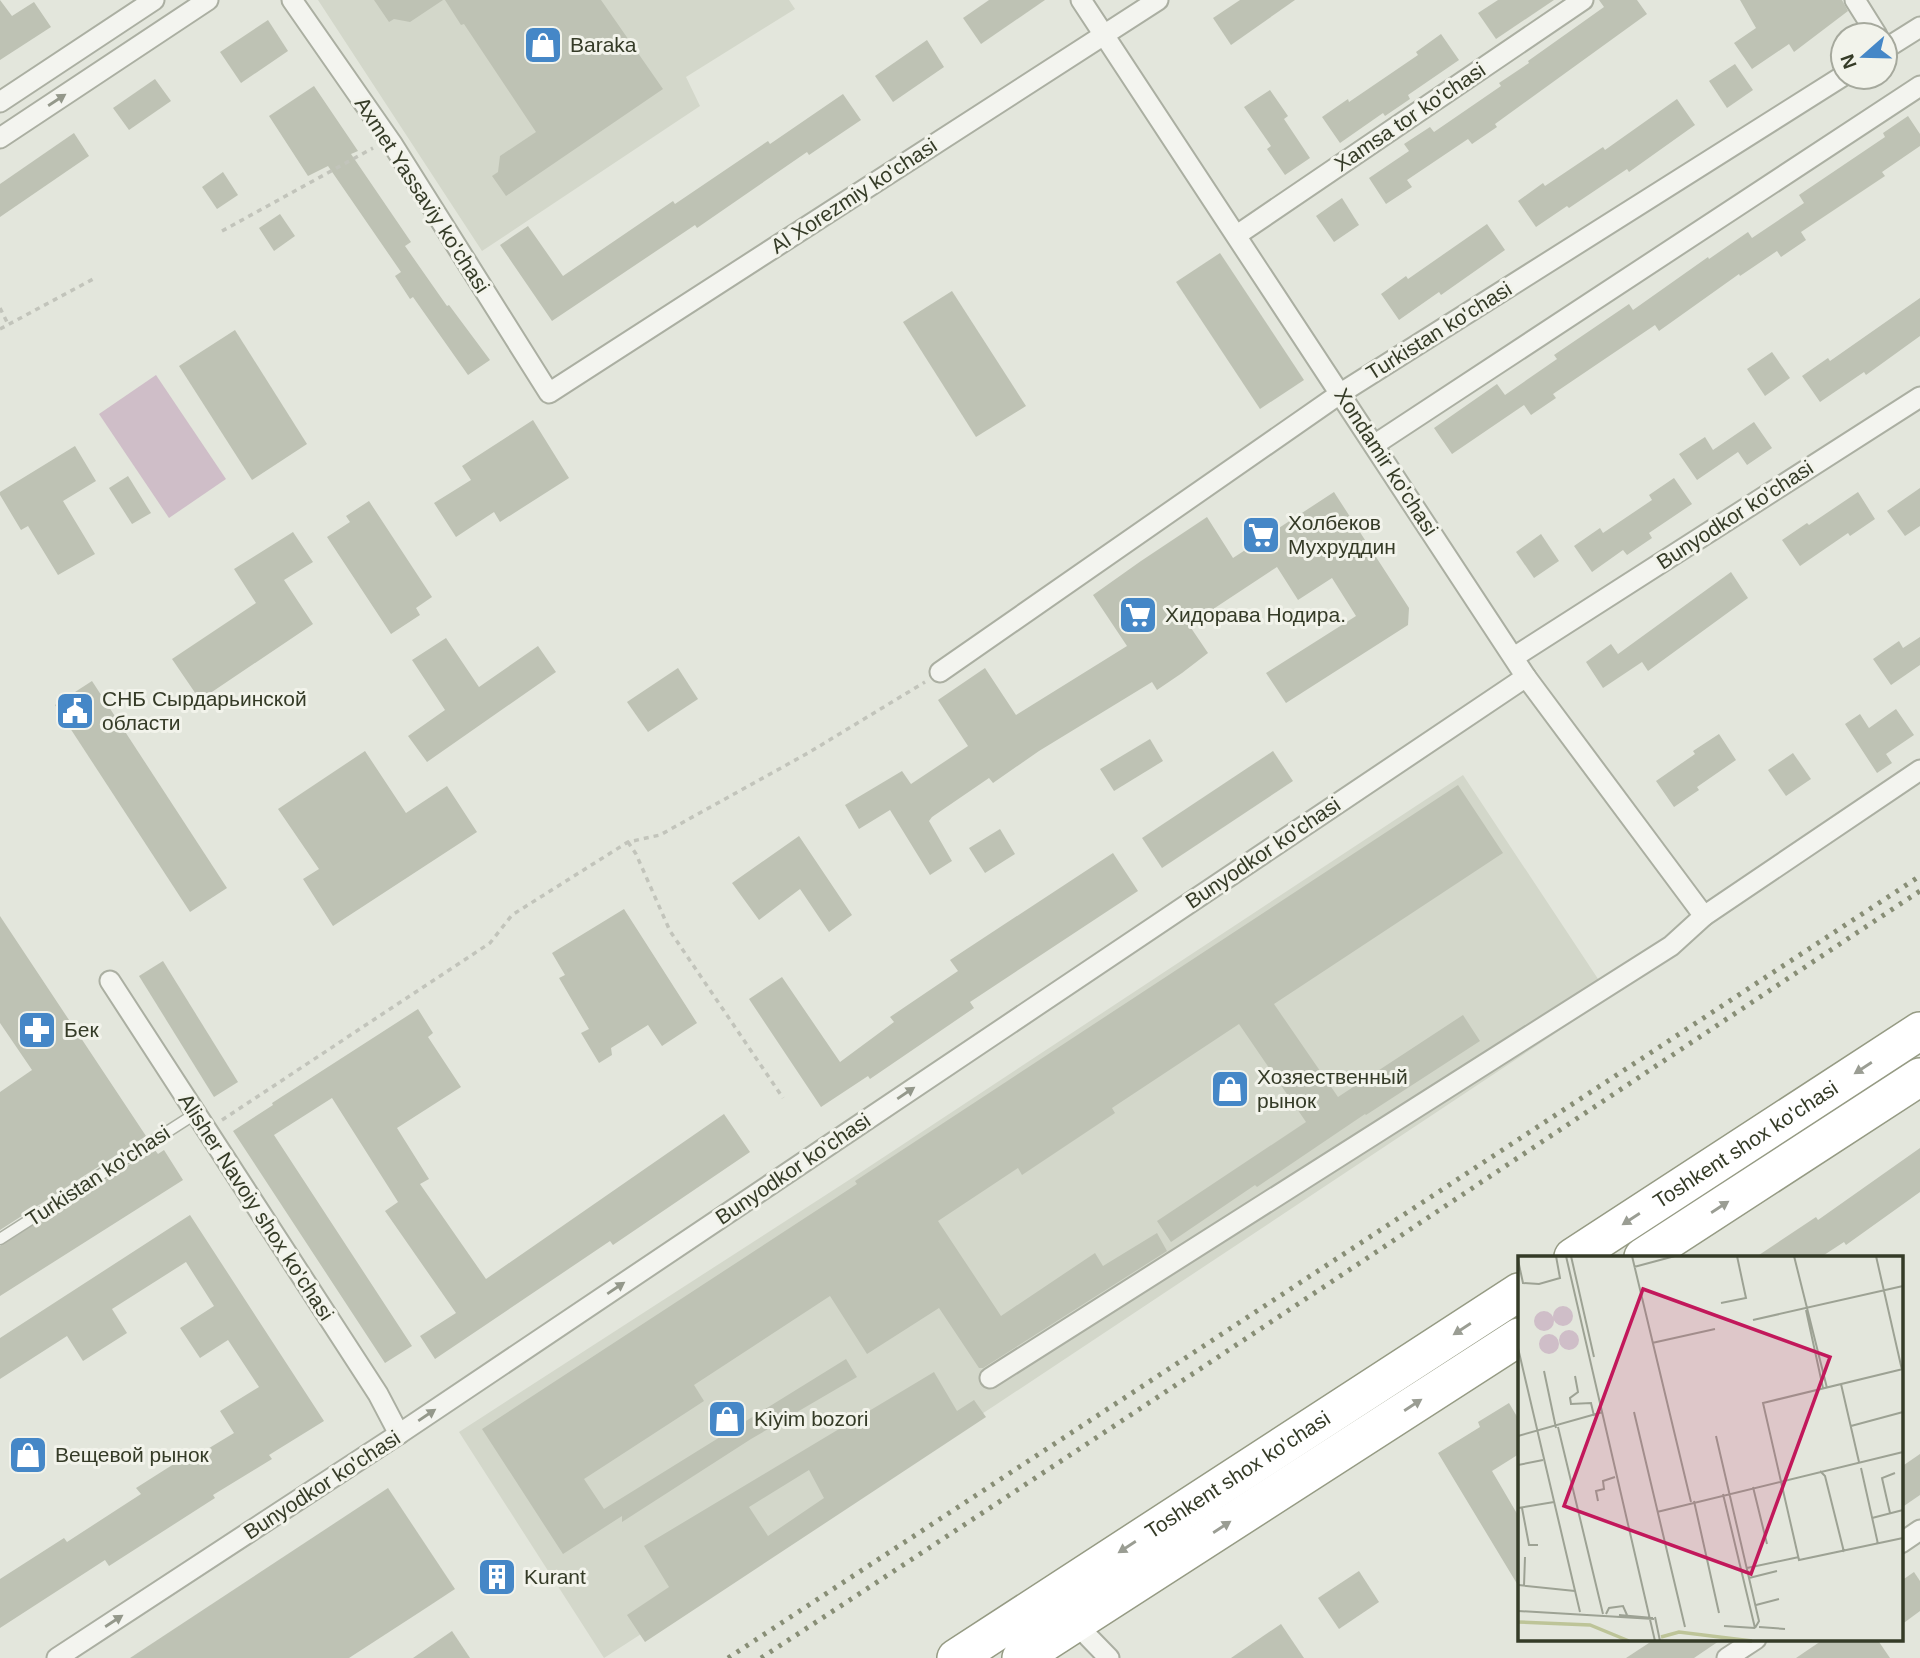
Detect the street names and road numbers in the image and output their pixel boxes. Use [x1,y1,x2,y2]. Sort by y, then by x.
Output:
street label: Xamsa tor ko'chasi [1330,58,1489,176]
street label: Axmet Yassaviy ko'chasi [351,93,494,297]
street label: Al Xorezmiy ko'chasi [766,133,941,258]
street label: Turkistan ko'chasi [1362,277,1515,384]
street label: Xondamir ko'chasi [1330,384,1443,540]
street label: Bunyodkor ko'chasi [1652,456,1817,574]
street label: Bunyodkor ko'chasi [1181,792,1344,913]
street label: Toshkent shox ko'chasi [1649,1076,1842,1213]
street label: Alisher Navoiy shox ko'chasi [174,1089,338,1324]
street label: Bunyodkor ko'chasi [711,1108,874,1229]
street label: Turkistan ko'chasi [22,1121,174,1231]
street label: Toshkent shox ko'chasi [1141,1406,1334,1543]
street label: Bunyodkor ko'chasi [239,1426,404,1544]

